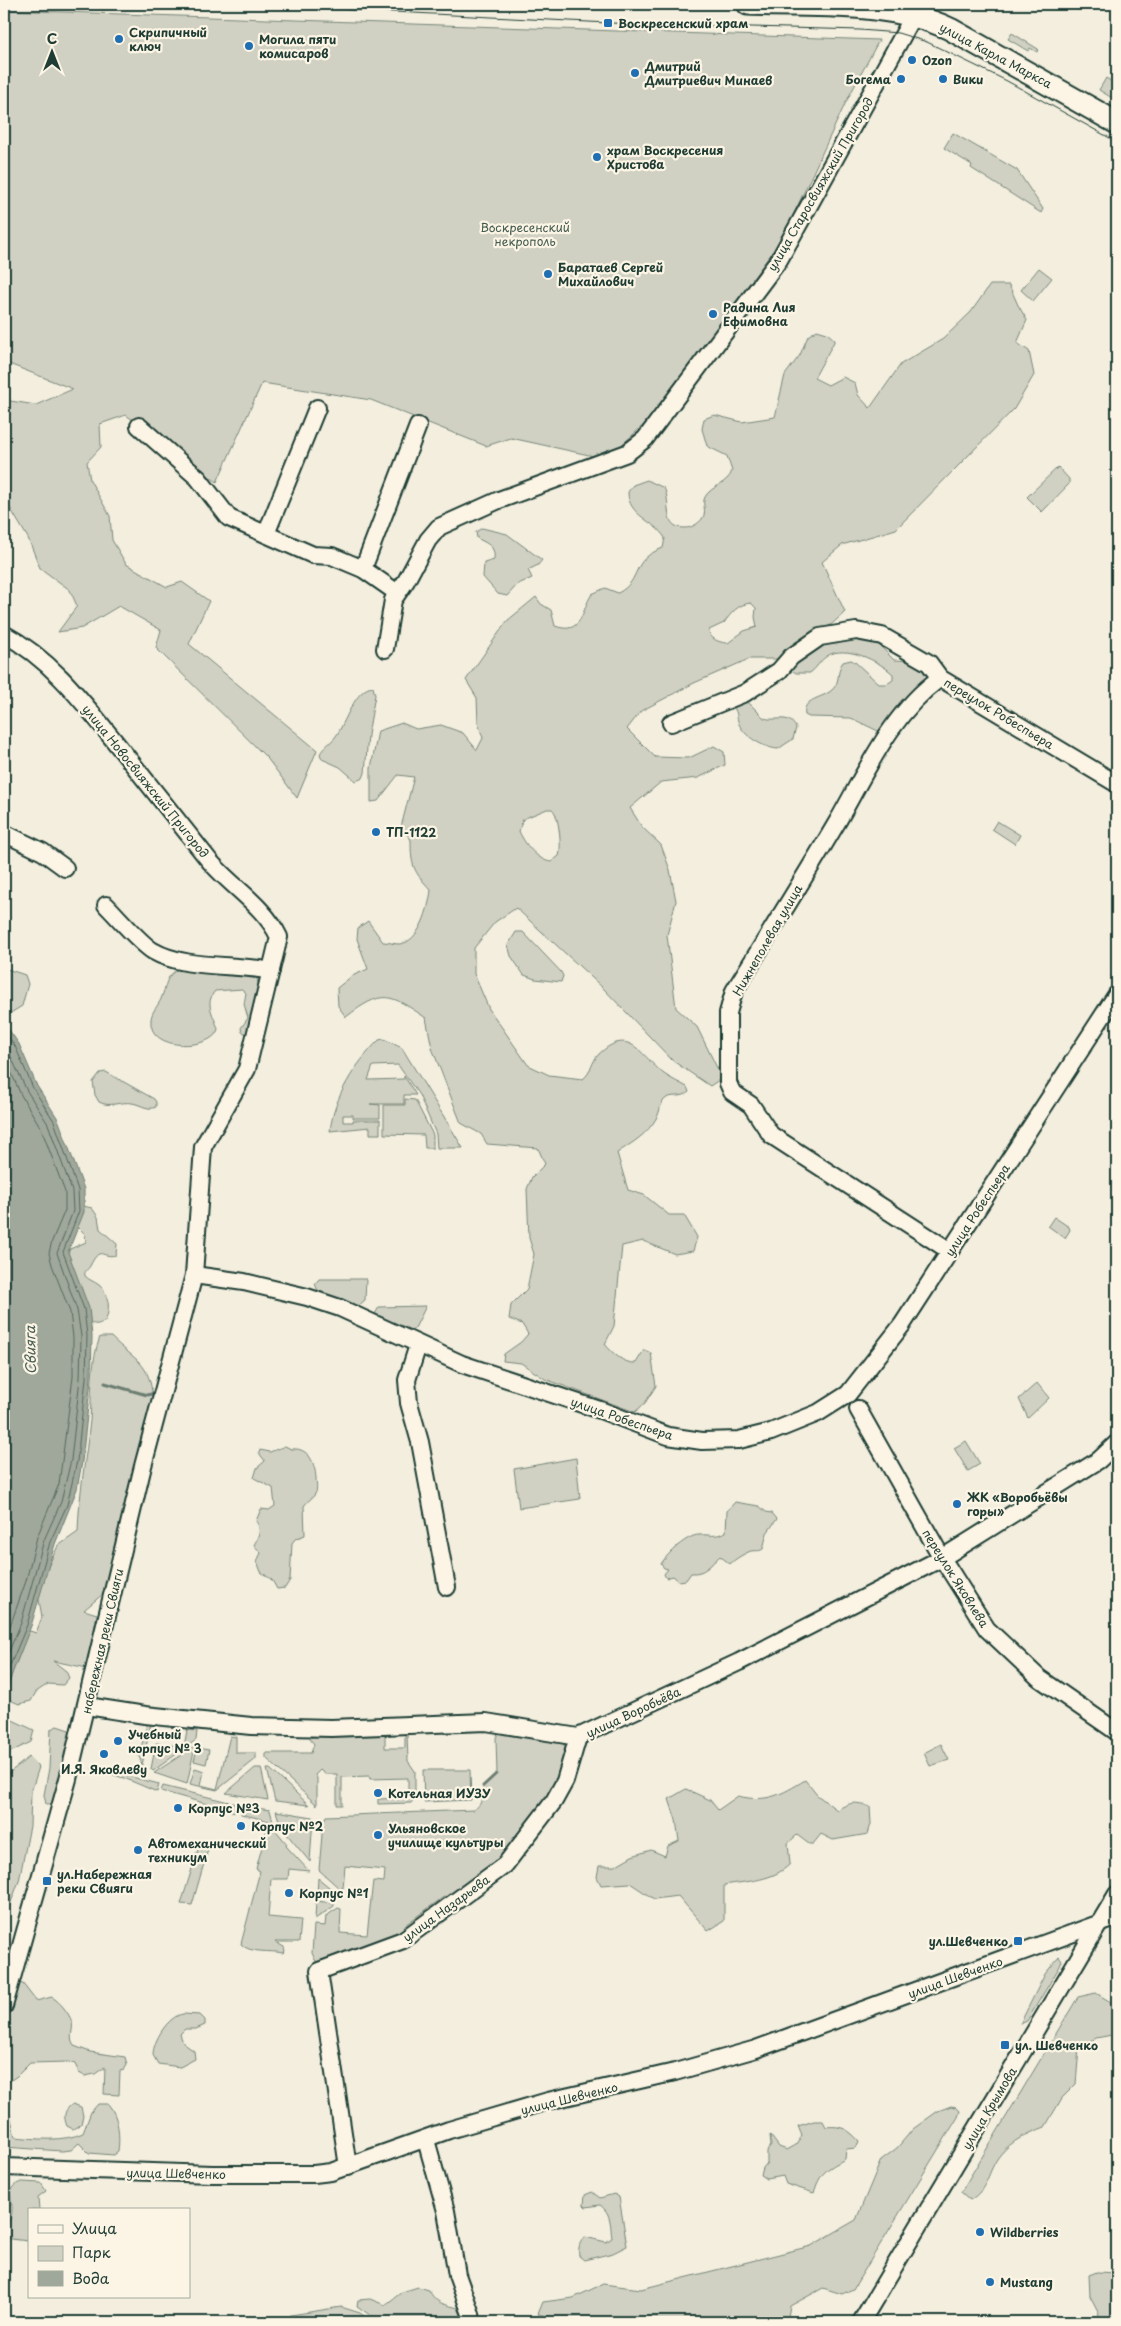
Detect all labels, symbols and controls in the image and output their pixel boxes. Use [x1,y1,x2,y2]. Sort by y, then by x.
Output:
place label: Воскресенский храм [618,14,749,32]
marker: Воскресенский храм [602,17,614,29]
street label: улица Карла Маркса [937,18,1056,93]
place label: Скрипичный ключ [129,23,207,55]
north arrow [28,28,78,78]
text: С [47,28,57,49]
place label: Могила пяти комисаров [259,30,336,62]
marker: Скрипичный ключ [113,33,125,45]
marker: Могила пяти комисаров [243,40,255,52]
place label: Ozon [922,51,952,69]
marker: Ozon [906,54,918,66]
place label: Дмитрий Дмитриевич Минаев [644,57,772,89]
marker: Дмитрий Дмитриевич Минаев [629,67,641,79]
place label: Богема [846,70,892,88]
place label: Вики [953,70,984,88]
marker: Богема [895,73,907,85]
marker: Вики [937,73,949,85]
street label: улица Старосвияжский Пригород [763,94,877,274]
place label: храм Воскресения Христова [607,141,724,173]
marker: храм Воскресения Христова [591,151,603,163]
park label: Воскресенский некрополь [480,218,570,250]
place label: Баратаев Сергей Михайлович [558,258,663,290]
marker: Баратаев Сергей Михайлович [542,268,554,280]
place label: Радина Лия Ефимовна [723,298,796,330]
marker: Радина Лия Ефимовна [707,308,719,320]
street label: переулок Робеспьера [941,673,1058,753]
street label: улица Новосвияжский Пригород [78,700,214,862]
place label: ТП-1122 [386,823,436,841]
marker: ТП-1122 [370,826,382,838]
street label: Нижнеполевая улица [728,881,807,999]
street label: улица Робеспьера [940,1160,1014,1260]
water label: Свияга [19,1324,41,1375]
street label: улица Робеспьера [568,1392,676,1444]
place label: ЖК «Воробьёвы горы» [966,1488,1068,1520]
marker: ЖК «Воробьёвы горы» [951,1498,963,1510]
street label: переулок Яковлева [918,1525,994,1631]
street label: набережная реки Свияги [77,1567,127,1715]
street label: улица Воробьёва [583,1682,684,1742]
place label: Учебный корпус № 3 [128,1725,202,1757]
marker: Учебный корпус № 3 [112,1735,124,1747]
marker: И.Я. Яковлеву [98,1748,110,1760]
place label: И.Я. Яковлеву [61,1760,147,1778]
place label: Котельная ИУЗУ [388,1784,491,1802]
marker: Котельная ИУЗУ [372,1787,384,1799]
place label: Корпус №3 [188,1799,260,1817]
marker: Корпус №3 [172,1802,184,1814]
place label: Корпус №2 [251,1817,324,1835]
place label: Ульяновское училище культуры [388,1819,503,1851]
marker: Корпус №2 [235,1820,247,1832]
marker: Ульяновское училище культуры [372,1829,384,1841]
place label: Автомеханический техникум [148,1834,267,1866]
marker: Автомеханический техникум [132,1844,144,1856]
place label: ул.Набережная реки Свияги [57,1865,152,1897]
street label: улица Назарьева [399,1870,494,1946]
marker: ул.Набережная реки Свияги [41,1875,53,1887]
place label: Корпус №1 [299,1884,369,1902]
marker: Корпус №1 [283,1887,295,1899]
place label: ул.Шевченко [929,1932,1008,1950]
marker: ул.Шевченко [1012,1935,1024,1947]
street label: улица Шевченко [905,1951,1005,2002]
place label: ул. Шевченко [1015,2036,1098,2054]
marker: ул. Шевченко [999,2039,1011,2051]
street label: улица Крымова [957,2063,1021,2153]
street label: улица Шевченко [519,2077,620,2119]
street label: улица Шевченко [126,2163,226,2183]
legend [28,2208,190,2298]
text: Улица [72,2216,117,2239]
place label: Wildberries [990,2223,1059,2241]
marker: Wildberries [974,2226,986,2238]
text: Парк [72,2240,111,2263]
text: Вода [72,2266,110,2289]
place label: Mustang [1000,2273,1053,2291]
marker: Mustang [984,2276,996,2288]

